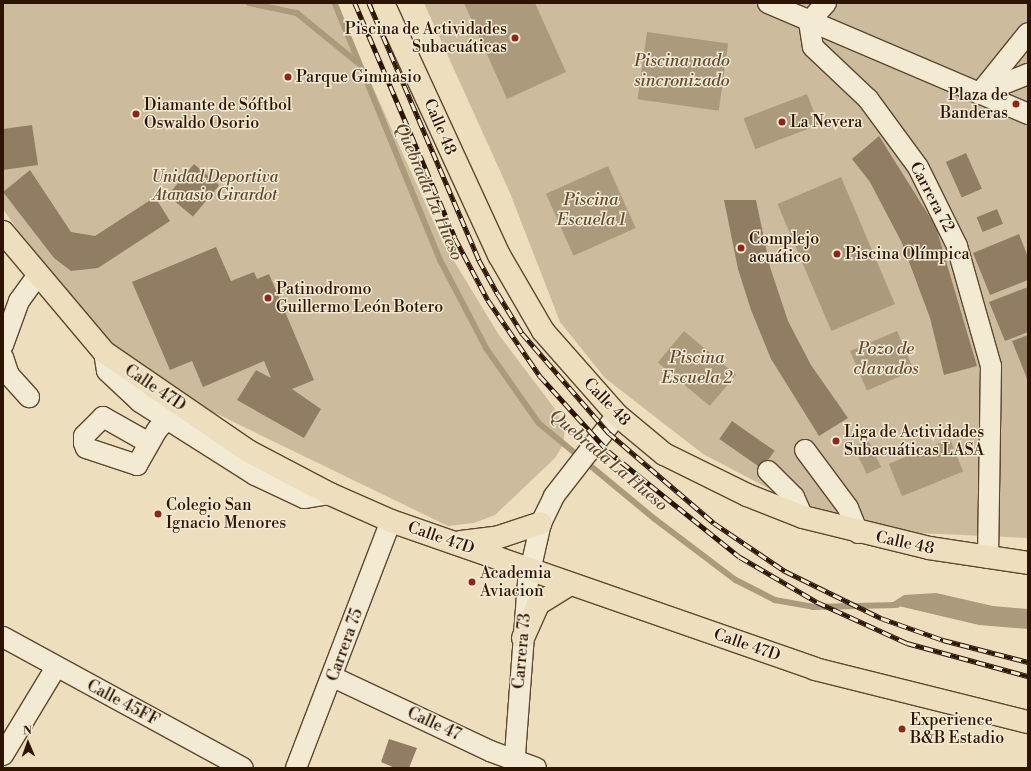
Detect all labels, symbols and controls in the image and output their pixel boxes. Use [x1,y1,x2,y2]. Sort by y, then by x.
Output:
place label: Piscina de Actividades Subacuáticas [345,19,507,57]
marker: Piscina de Actividades Subacuáticas [510,33,520,43]
water label: Piscina nado sincronizado [634,52,730,92]
place label: Parque Gimnasio [296,67,421,87]
marker: Parque Gimnasio [283,72,293,82]
place label: Plaza de Banderas [940,85,1008,123]
place label: Diamante de Sóftbol Oswaldo Osorio [144,95,292,133]
street label: Calle 48 [420,96,460,158]
marker: Plaza de Banderas [1011,99,1021,109]
marker: Diamante de Sóftbol Oswaldo Osorio [131,109,141,119]
place label: La Nevera [790,112,862,132]
marker: La Nevera [777,117,787,127]
water label: Quebrada La Hueso [390,120,466,264]
street label: Carrera 72 [906,159,958,235]
park label: Unidad Deportiva Atanasio Girardot [152,167,278,205]
water label: Piscina Escuela 1 [557,191,625,231]
place label: Complejo acuático [749,229,819,267]
marker: Complejo acuático [736,243,746,253]
place label: Piscina Olímpica [845,244,970,264]
marker: Piscina Olímpica [832,249,842,259]
place label: Patinodromo Guillermo León Botero [276,279,443,317]
marker: Patinodromo Guillermo León Botero [263,293,273,303]
water label: Pozo de clavados [853,340,919,380]
water label: Piscina Escuela 2 [662,349,732,389]
street label: Calle 47D [121,361,189,415]
street label: Calle 48 [580,374,634,430]
water label: Quebrada La Hueso [545,406,671,516]
place label: Liga de Actividades Subacuáticas LASA [844,422,984,460]
marker: Liga de Actividades Subacuáticas LASA [831,436,841,446]
place label: Colegio San Ignacio Menores [166,495,286,533]
marker: Colegio San Ignacio Menores [153,509,163,519]
street label: Calle 47D [405,518,477,558]
street label: Calle 48 [874,527,936,559]
place label: Academia Aviacion [480,563,551,601]
marker: Academia Aviacion [467,577,477,587]
street label: Carrera 75 [323,606,367,684]
street label: Carrera 73 [509,612,535,690]
street label: Calle 47D [711,625,783,665]
street label: Calle 45FF [83,676,163,730]
street label: Calle 47 [404,703,464,745]
place label: Experience B&B Estadio [910,710,1004,748]
north arrow [8,723,48,763]
text: N [23,724,32,738]
marker: Experience B&B Estadio [897,724,907,734]

